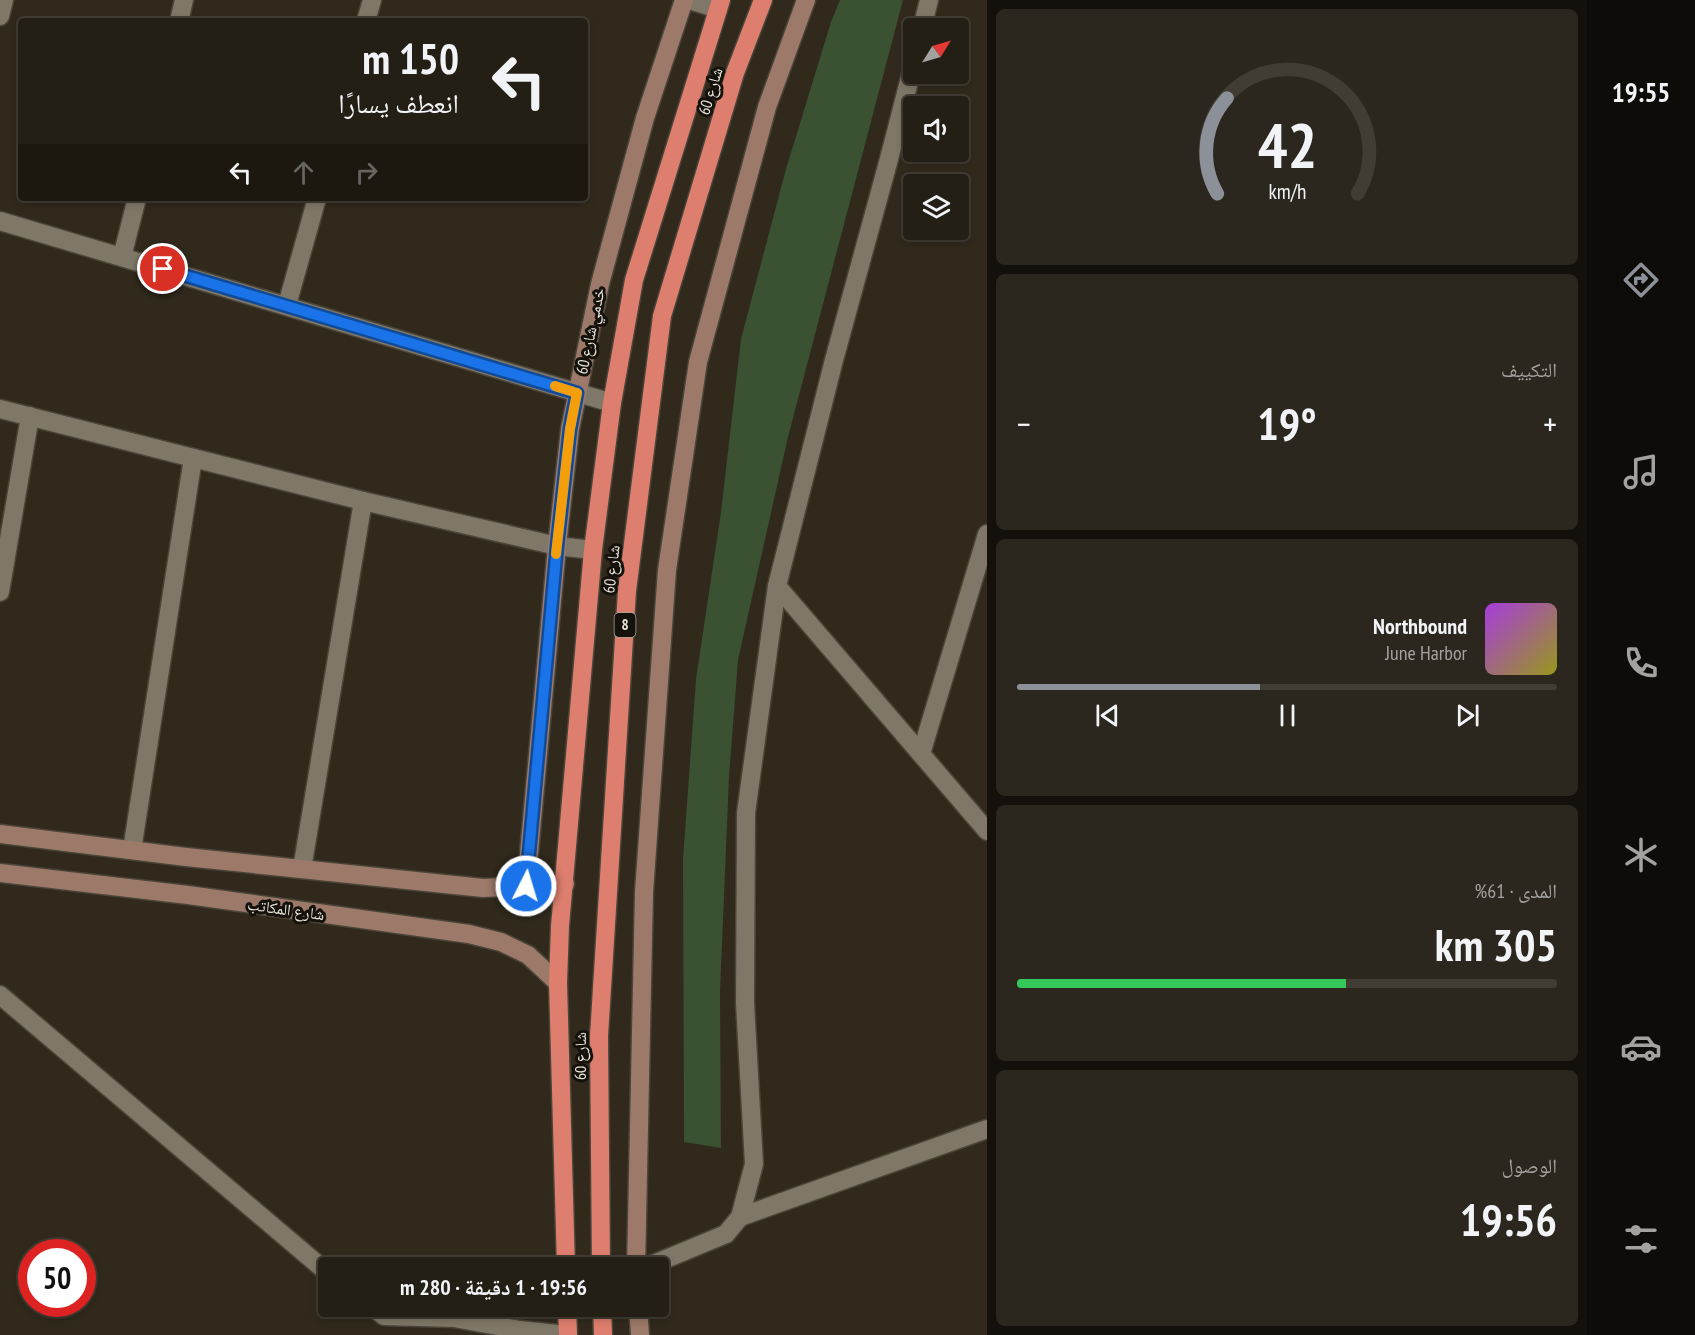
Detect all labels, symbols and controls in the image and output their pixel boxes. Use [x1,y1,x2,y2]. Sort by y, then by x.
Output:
north arrow [903,18,969,84]
map controls [903,18,969,240]
text: 150 m [362,31,459,86]
icon: left [480,42,558,120]
street label: شارع 60 [693,65,728,117]
text: 19:55 [1612,75,1670,109]
text: انعطف يسارًا [338,86,459,120]
button: sound [903,96,969,162]
text: 42 [1257,104,1317,185]
icon: left [224,156,257,189]
icon: ahead [287,156,320,189]
icon: right [350,156,383,189]
button: layers [903,174,969,240]
text: km/h [1268,177,1306,205]
pin [137,243,188,294]
icon: arrive [146,252,179,285]
icon: directions [1620,259,1662,301]
street label: خدمي شارع 60 [571,286,612,377]
text: التكييف [1501,357,1557,383]
text: 19° [1257,394,1317,452]
text: − [1017,402,1031,445]
text: + [1543,402,1557,445]
icon: music [1620,451,1662,493]
street label: شارع 60 [598,544,625,594]
text: Northbound [1373,612,1467,640]
road number: 8 [614,613,636,637]
text: June Harbor [1385,640,1467,666]
icon: phone [1620,642,1662,684]
icon: previous [1091,699,1124,732]
icon: pause [1271,699,1304,732]
icon: next [1451,699,1484,732]
icon: climate [1620,834,1662,876]
position arrow [494,854,558,918]
text: المدى · 61% [1474,878,1557,904]
street label: شارع المکاتب [246,894,326,925]
text: 305 km [1435,915,1557,973]
icon: car [1620,1026,1662,1068]
street label: شارع 60 [570,1032,591,1080]
text: الوصول [1502,1153,1557,1179]
text: 19:56 [1460,1190,1557,1248]
icon: filters [1620,1218,1662,1260]
speed limit sign: 50 [18,1239,96,1317]
text: 19:56 · 1 دقيقة · 280 m [400,1273,587,1301]

